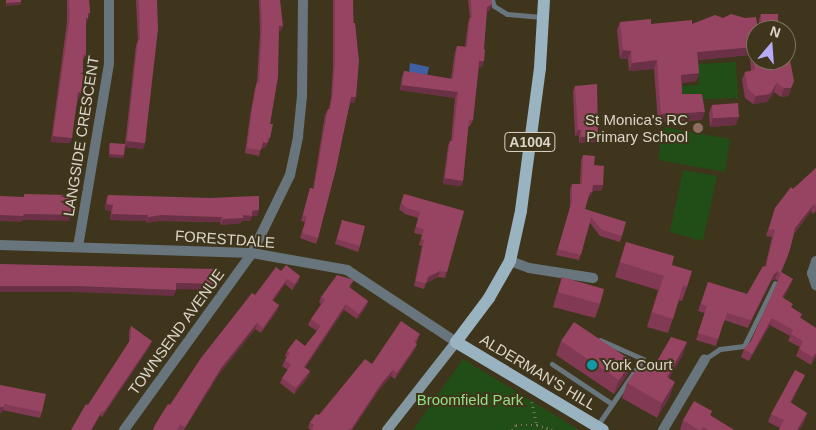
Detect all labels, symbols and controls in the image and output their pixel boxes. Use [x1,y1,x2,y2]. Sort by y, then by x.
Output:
north arrow [746,20,796,70]
text: N [768,23,783,41]
street label: LANGSIDE CRESCENT [59,54,103,218]
place label: St Monica's RC Primary School [585,110,688,145]
marker: St Monica's RC Primary School [692,122,704,134]
road number: A1004 [504,130,556,154]
street label: FORESTDALE [174,227,276,251]
street label: TOWNSEND AVENUE [124,265,228,399]
street label: ALDERMAN'S HILL [477,330,599,414]
place label: York Court [602,356,672,374]
marker: York Court [586,359,598,371]
park label: Broomfield Park [417,391,523,409]

